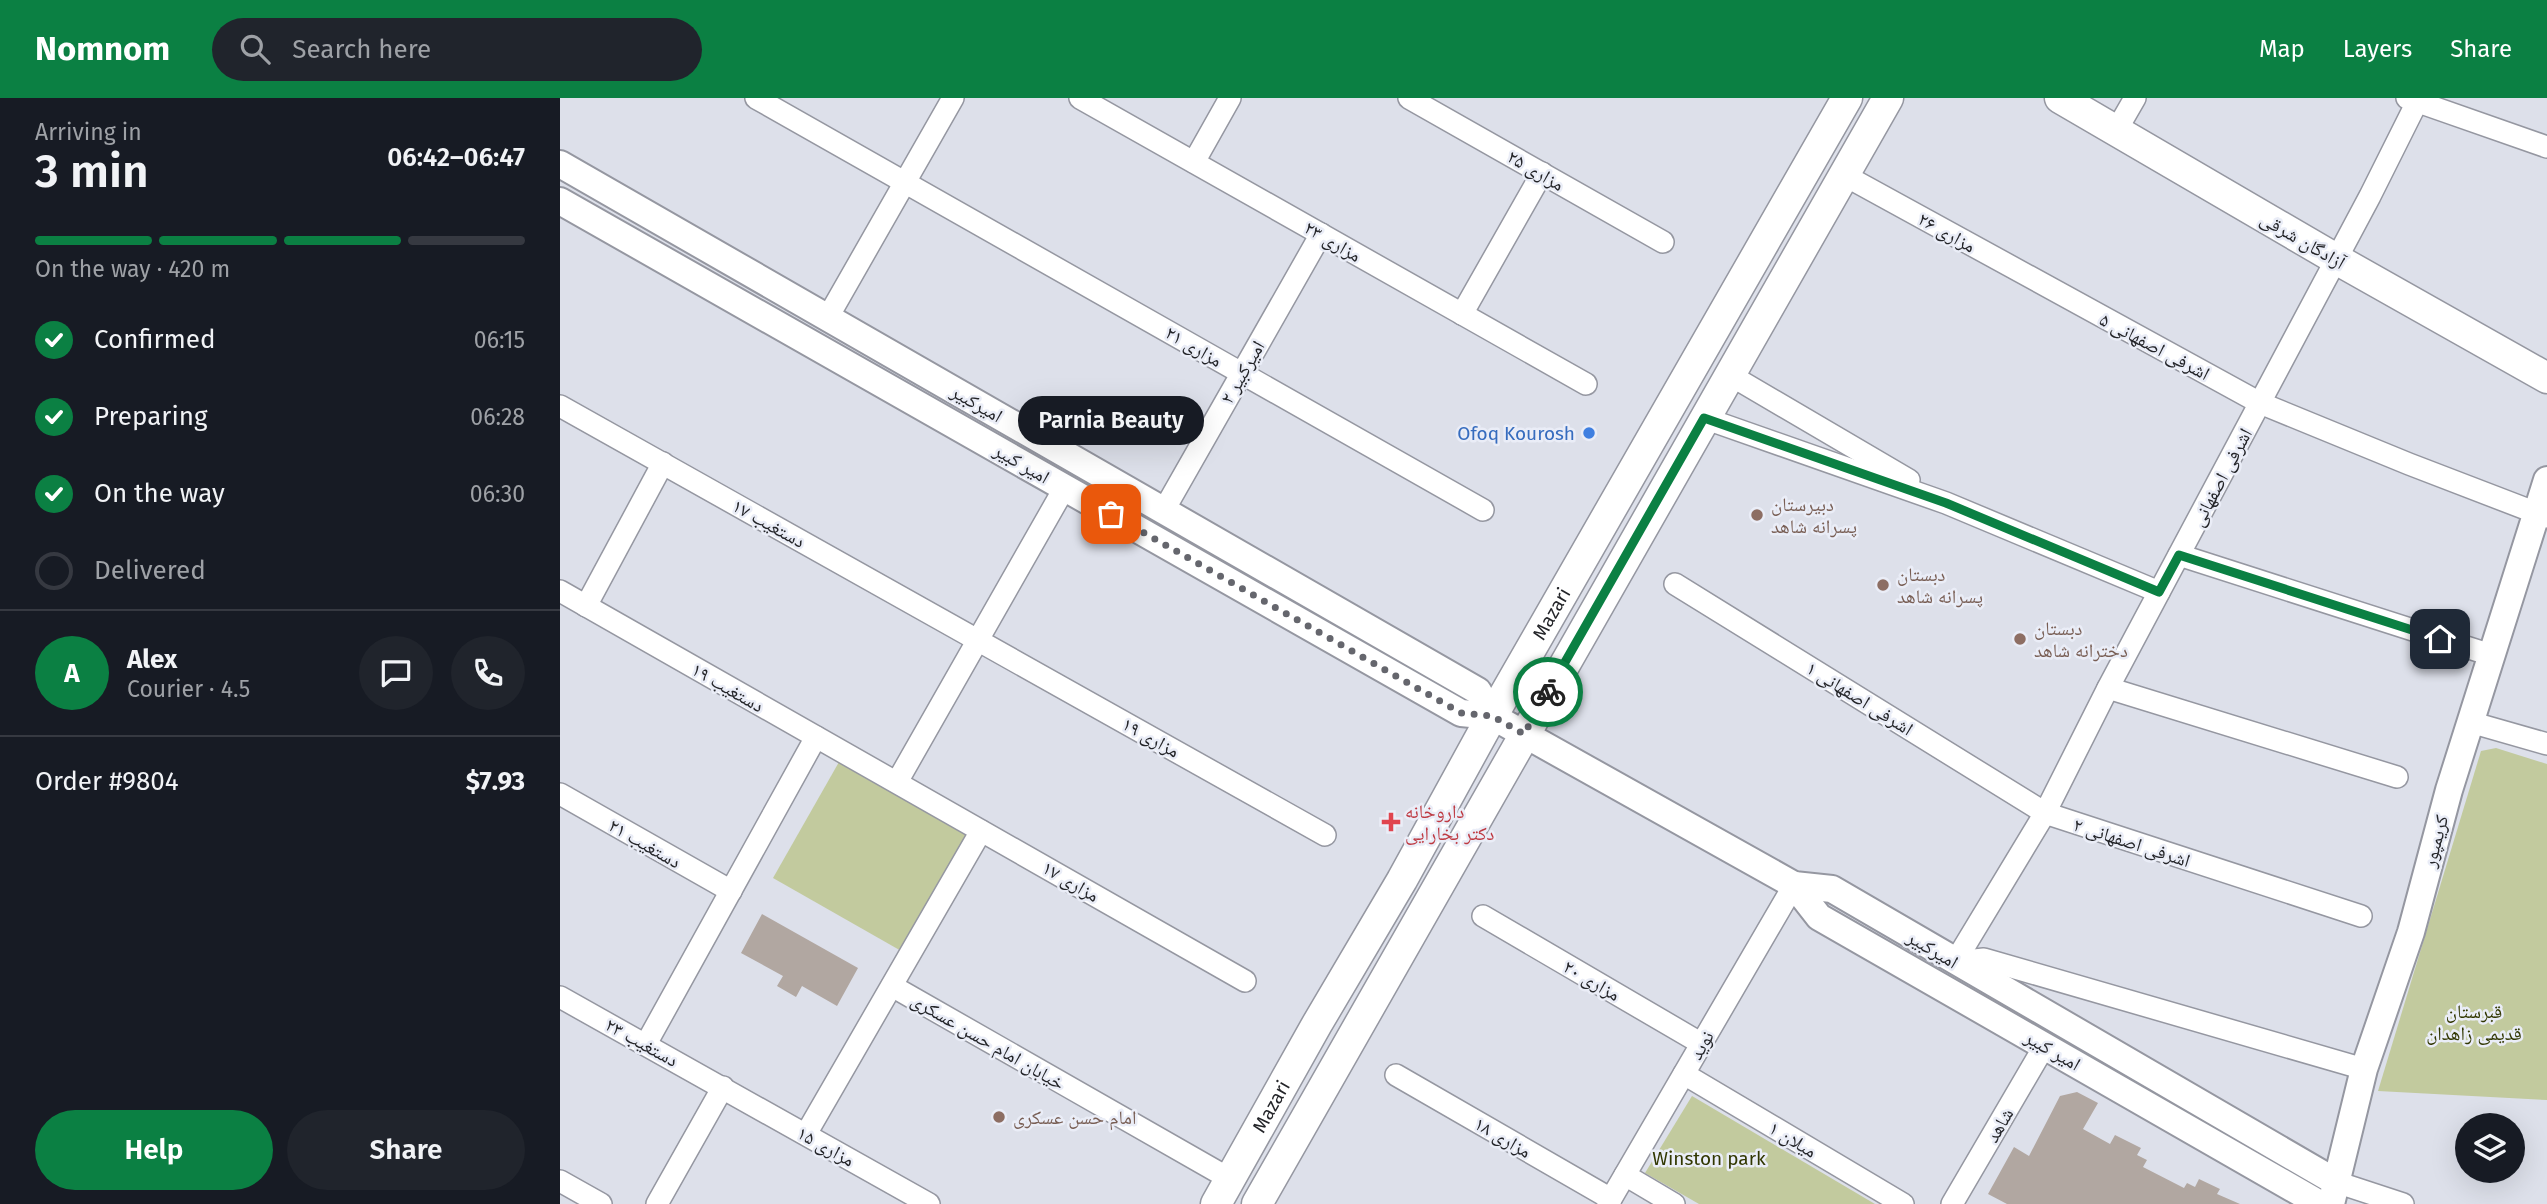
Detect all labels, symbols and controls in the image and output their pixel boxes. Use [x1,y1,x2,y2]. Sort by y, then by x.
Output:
search box [212,18,702,81]
text: Nomnom [35,29,170,69]
icon: search [236,30,274,68]
text: Search here [292,34,431,65]
text: Map [2259,35,2305,63]
text: Layers [2343,35,2412,63]
text: Share [2450,35,2512,63]
text: Arriving in [35,118,142,146]
text: 06:42–06:47 [387,142,525,173]
text: 3 min [35,144,149,199]
street label: مزاری ۲۵ [1503,145,1568,196]
street label: مزاری ۲۶ [1914,207,1979,258]
street label: آزادگان شرقی [2256,207,2350,275]
street label: مزاری ۲۳ [1300,216,1365,267]
text: On the way · 420 m [35,255,230,283]
street label: اشرفی اصفهانی ۵ [2096,308,2214,385]
icon: check [35,321,73,359]
street label: مزاری ۲۱ [1161,321,1226,372]
text: Confirmed [94,324,215,355]
text: 06:15 [474,326,525,354]
street label: امیرکبیر ۲ [1215,337,1270,408]
street label: امیرکبیر [946,379,1007,427]
callout: Parnia Beauty [1018,395,1204,444]
icon: check [35,398,73,436]
text: Preparing [94,401,207,432]
text: 06:28 [470,403,525,431]
text: Parnia Beauty [1039,406,1183,434]
place label: Ofoq Kourosh [1457,422,1575,445]
street label: اشرفی اصفهانی [2186,424,2257,530]
marker: Ofoq Kourosh [1581,425,1597,441]
street label: امیر کبیر [989,438,1054,489]
icon: check [35,475,73,513]
text: On the way [94,478,225,509]
text: 06:30 [470,480,525,508]
pin [1081,484,1141,544]
place label: دبیرستان پسرانه شاهد [1771,493,1857,538]
street label: دستغیب ۱۷ [728,494,809,553]
icon: bag [1092,495,1130,533]
marker: دبیرستان پسرانه شاهد [1749,507,1765,523]
text: Delivered [94,555,206,586]
place label: دبستان پسرانه شاهد [1897,563,1983,608]
marker: دبستان پسرانه شاهد [1875,577,1891,593]
street label: Mazari [1528,584,1576,644]
pin [2410,609,2470,669]
place label: دبستان دخترانه شاهد [2034,617,2128,662]
icon: home [2421,620,2459,658]
marker: دبستان دخترانه شاهد [2012,631,2028,647]
button: chat [359,636,433,710]
button: phone [451,636,525,710]
text: Alex [127,644,177,675]
street label: اشرفی اصفهانی ۱ [1802,656,1917,740]
courier [1513,657,1583,727]
text: A [64,658,80,689]
street label: دستغیب ۱۹ [688,658,768,717]
icon: bike [1529,673,1567,711]
text: Courier · 4.5 [127,675,250,703]
street label: مزاری ۱۹ [1118,712,1183,763]
text: Order #9804 [35,766,179,797]
text: $7.93 [466,766,525,797]
place label: داروخانه دکتر بخارایی [1405,800,1495,845]
street label: کریمپور [2417,812,2454,871]
street label: اشرفی اصفهانی ۲ [2071,813,2193,872]
street label: دستغیب ۲۱ [605,814,685,873]
marker: داروخانه دکتر بخارایی [1383,814,1399,830]
street label: مزاری ۱۷ [1038,856,1103,907]
street label: امیرکبیر [1902,925,1963,974]
street label: مزاری ۲۰ [1559,955,1624,1006]
street label: خیابان امام حسن عسکری [906,988,1069,1096]
park label: قبرستان قدیمی زاهدان [2426,1000,2522,1045]
street label: دستغیب ۲۳ [601,1013,682,1072]
street label: امیر کبیر [2020,1025,2085,1076]
street label: نوید [1684,1027,1719,1064]
street label: Mazari [1247,1076,1295,1137]
street label: شاهد [1980,1104,2018,1147]
place label: امام حسن عسکری [1013,1106,1136,1131]
marker: امام حسن عسکری [991,1109,1007,1125]
button: Help [35,1110,273,1190]
button: Share [287,1110,525,1190]
street label: مزاری ۱۸ [1470,1112,1535,1163]
map controls [2455,1113,2525,1183]
button: layers [2455,1113,2525,1183]
street label: میلان ۱ [1765,1116,1821,1163]
street label: مزاری ۱۵ [793,1121,858,1172]
park label: Winston park [1652,1147,1766,1170]

